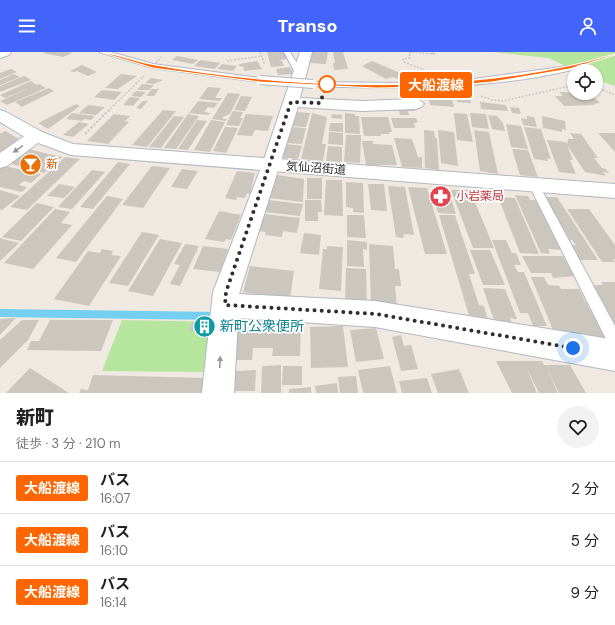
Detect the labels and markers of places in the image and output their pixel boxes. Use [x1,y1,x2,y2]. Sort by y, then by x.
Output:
unlabelled marker [318,75,336,93]
bar icon: 新 [17,151,43,177]
place label: 新 [46,156,58,172]
pharmacy icon: 小岩薬局 [427,183,453,209]
place label: 小岩薬局 [456,188,504,204]
building icon: 新町公衆便所 [191,313,217,339]
place label: 新町公衆便所 [220,317,304,335]

